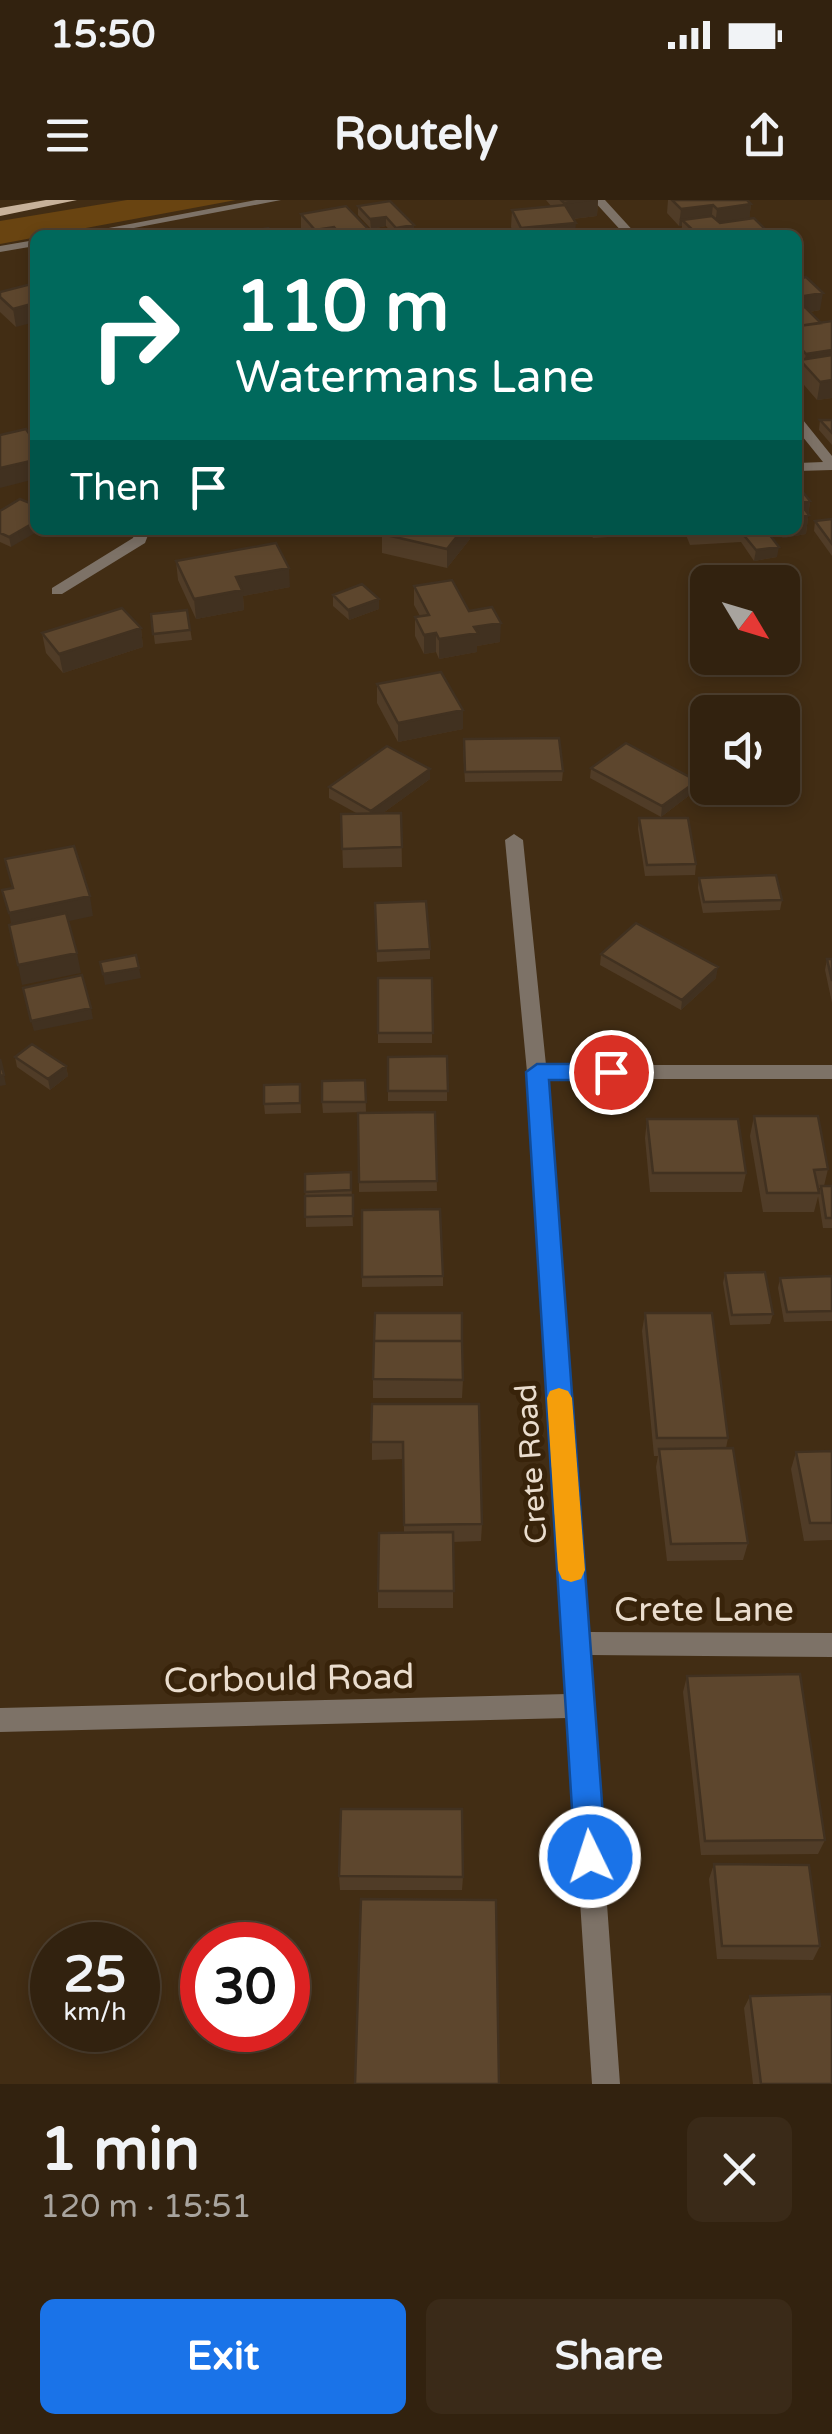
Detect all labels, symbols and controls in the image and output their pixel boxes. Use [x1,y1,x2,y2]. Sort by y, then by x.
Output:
text: 15:50 [50,12,155,58]
icon: menu [40,108,95,163]
text: Routely [334,108,498,162]
icon: share [737,108,792,163]
text: 110 m [235,266,449,350]
icon: right [70,270,200,400]
text: Watermans Lane [235,351,594,405]
icon: arrive [181,460,236,515]
text: Then [70,465,161,511]
north arrow [690,565,800,675]
map controls [690,565,800,805]
button: sound [690,695,800,805]
pin [569,1030,654,1115]
icon: arrive [584,1045,639,1100]
street label: Crete Road [507,1383,556,1545]
street label: Crete Lane [614,1589,794,1631]
street label: Corbould Road [163,1656,415,1702]
position arrow [538,1805,642,1909]
speed limit sign: 30 [180,1922,310,2052]
text: 25 [64,1945,126,2005]
text: km/h [64,1997,126,2027]
text: 1 min [40,2114,200,2186]
button: close [687,2117,792,2222]
text: 120 m · 15:51 [40,2188,252,2226]
button: Exit [40,2299,406,2414]
button: Share [426,2299,792,2414]

